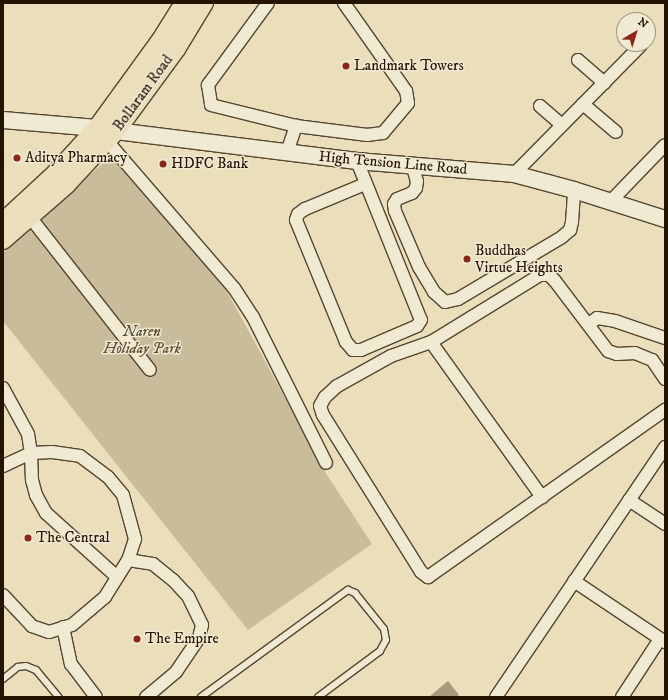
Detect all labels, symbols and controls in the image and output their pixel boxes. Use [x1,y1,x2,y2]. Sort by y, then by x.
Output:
north arrow [616,12,656,52]
text: N [635,15,651,32]
street label: Bollaram Road [109,51,177,135]
place label: Landmark Towers [354,57,464,75]
marker: Landmark Towers [341,61,351,71]
street label: High Tension Line Road [318,148,468,178]
place label: Aditya Pharmacy [25,149,127,167]
marker: Aditya Pharmacy [12,153,22,163]
place label: HDFC Bank [171,155,248,173]
marker: HDFC Bank [158,159,168,169]
place label: Buddhas Virtue Heights [475,241,563,276]
marker: Buddhas Virtue Heights [462,254,472,264]
park label: Naren Holiday Park [103,322,181,357]
place label: The Central [36,529,110,547]
marker: The Central [23,533,33,543]
place label: The Empire [145,630,219,648]
marker: The Empire [132,634,142,644]

